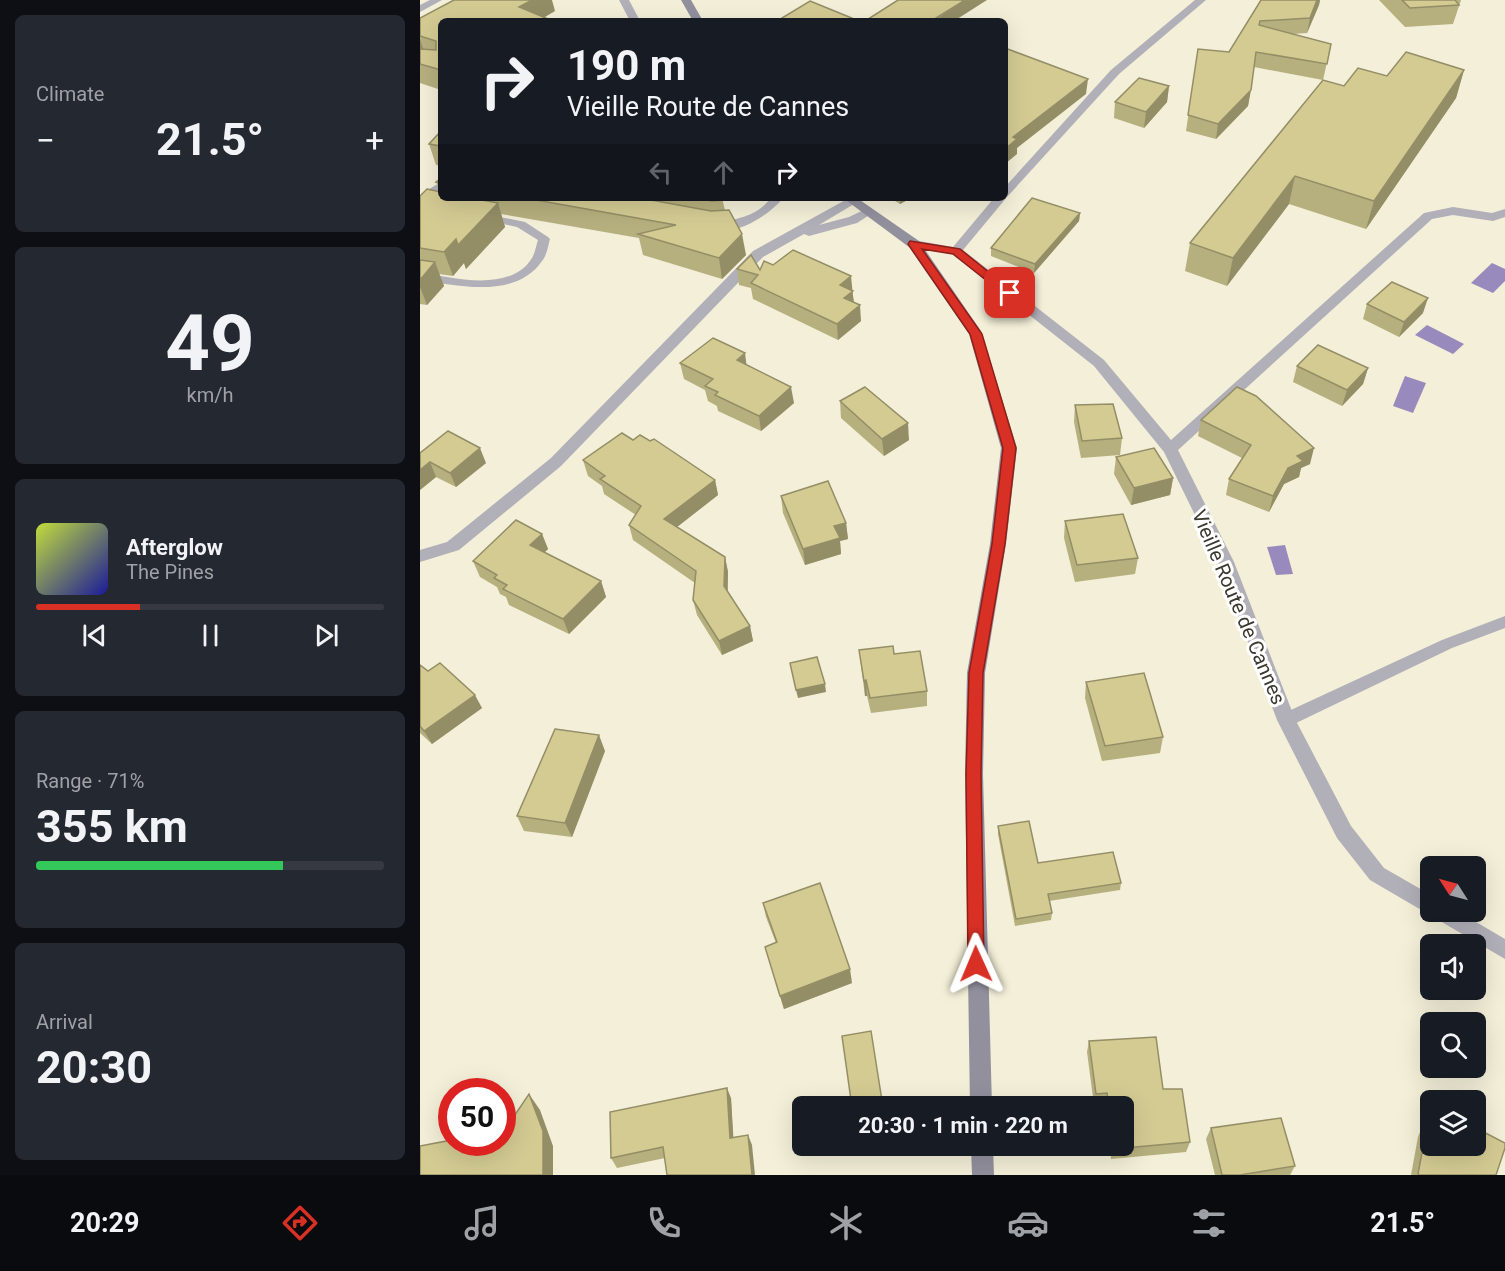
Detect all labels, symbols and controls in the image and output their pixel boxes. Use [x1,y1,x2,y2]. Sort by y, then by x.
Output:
text: 190 m [567,41,686,90]
icon: right [468,42,546,120]
text: Climate [36,82,104,106]
text: Vieille Route de Cannes [567,91,849,123]
text: 21.5° [156,113,264,166]
text: − [36,121,55,160]
text: + [365,121,384,160]
icon: left [644,156,677,189]
icon: ahead [707,156,740,189]
icon: right [770,156,803,189]
pin [984,267,1035,318]
icon: arrive [993,276,1026,309]
text: 49 [165,298,255,389]
text: km/h [187,383,233,407]
street label: Vieille Route de Cannes [1187,506,1291,708]
text: Afterglow [126,535,223,560]
text: The Pines [126,560,214,584]
icon: previous [78,619,111,652]
icon: pause [194,619,227,652]
icon: next [310,619,343,652]
text: Range · 71% [36,769,144,793]
text: 355 km [36,800,188,853]
north arrow [1420,856,1486,922]
map controls [1420,856,1486,1156]
position arrow [944,932,1008,996]
button: sound [1420,934,1486,1000]
text: Arrival [36,1010,93,1034]
button: search [1420,1012,1486,1078]
text: 20:30 [36,1041,152,1094]
speed limit sign: 50 [438,1078,516,1156]
button: layers [1420,1090,1486,1156]
text: 20:30 · 1 min · 220 m [858,1113,1068,1138]
icon: directions [279,1202,321,1244]
icon: music [461,1202,503,1244]
icon: phone [643,1202,685,1244]
icon: climate [825,1202,867,1244]
icon: car [1007,1202,1049,1244]
icon: filters [1188,1202,1230,1244]
text: 20:29 [70,1207,139,1239]
text: 21.5° [1370,1207,1435,1239]

